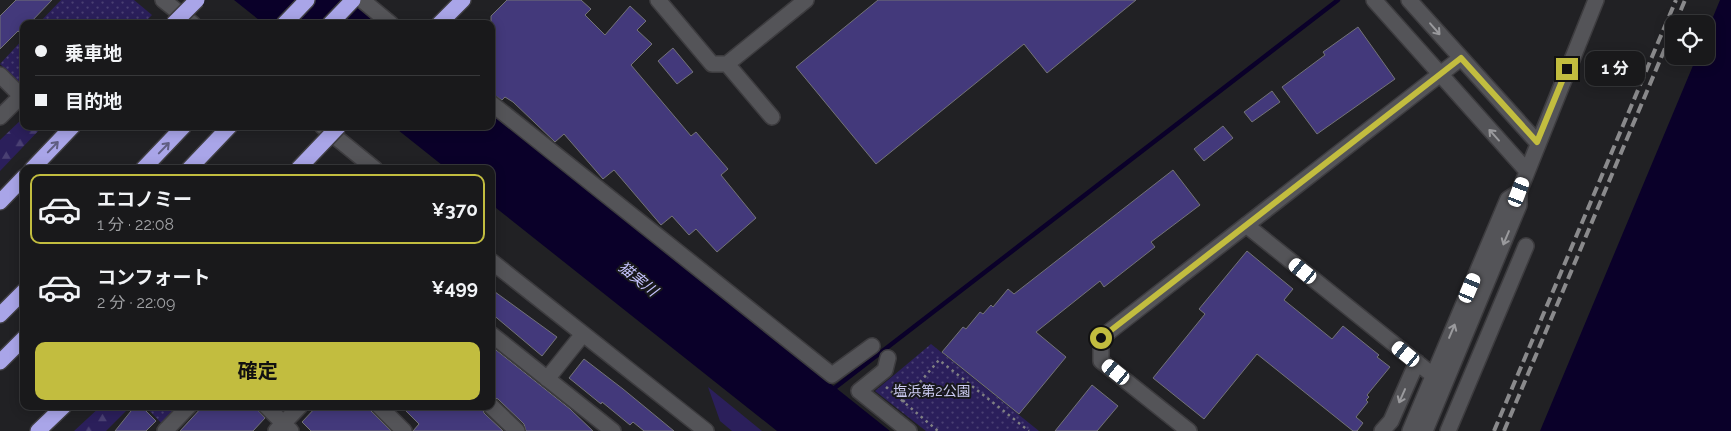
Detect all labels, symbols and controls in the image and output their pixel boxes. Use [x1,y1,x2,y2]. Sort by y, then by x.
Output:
map controls [1665,15,1715,65]
button: locate [1665,15,1715,65]
one-way arrow [1429,22,1440,35]
text: 乗車地 [65,42,122,64]
callout: 1 分 [1584,52,1644,86]
route end [1556,58,1578,80]
text: 1 分 [1601,59,1629,78]
text: 目的地 [65,90,122,112]
one-way arrow [1488,128,1500,141]
one-way arrow [47,141,59,154]
one-way arrow [157,142,169,154]
car [1506,175,1531,209]
icon: car [37,187,82,232]
text: エコノミー [97,188,192,210]
text: ¥370 [432,198,478,220]
text: 1 分 · 22:08 [97,215,174,234]
one-way arrow [1500,230,1510,245]
car [1286,256,1319,286]
water label: 猫実川 [615,258,663,301]
icon: car [37,265,82,310]
text: コンフォート [97,266,210,288]
car [1457,271,1482,305]
text: ¥499 [431,276,478,298]
text: 2 分 · 22:09 [97,293,175,312]
one-way arrow [1448,324,1458,339]
route start [1090,327,1112,349]
car [1389,339,1422,369]
button: 確定 [35,342,480,400]
car [1099,357,1132,387]
park label: 塩浜第2公園 [893,383,971,399]
one-way arrow [1396,388,1406,403]

